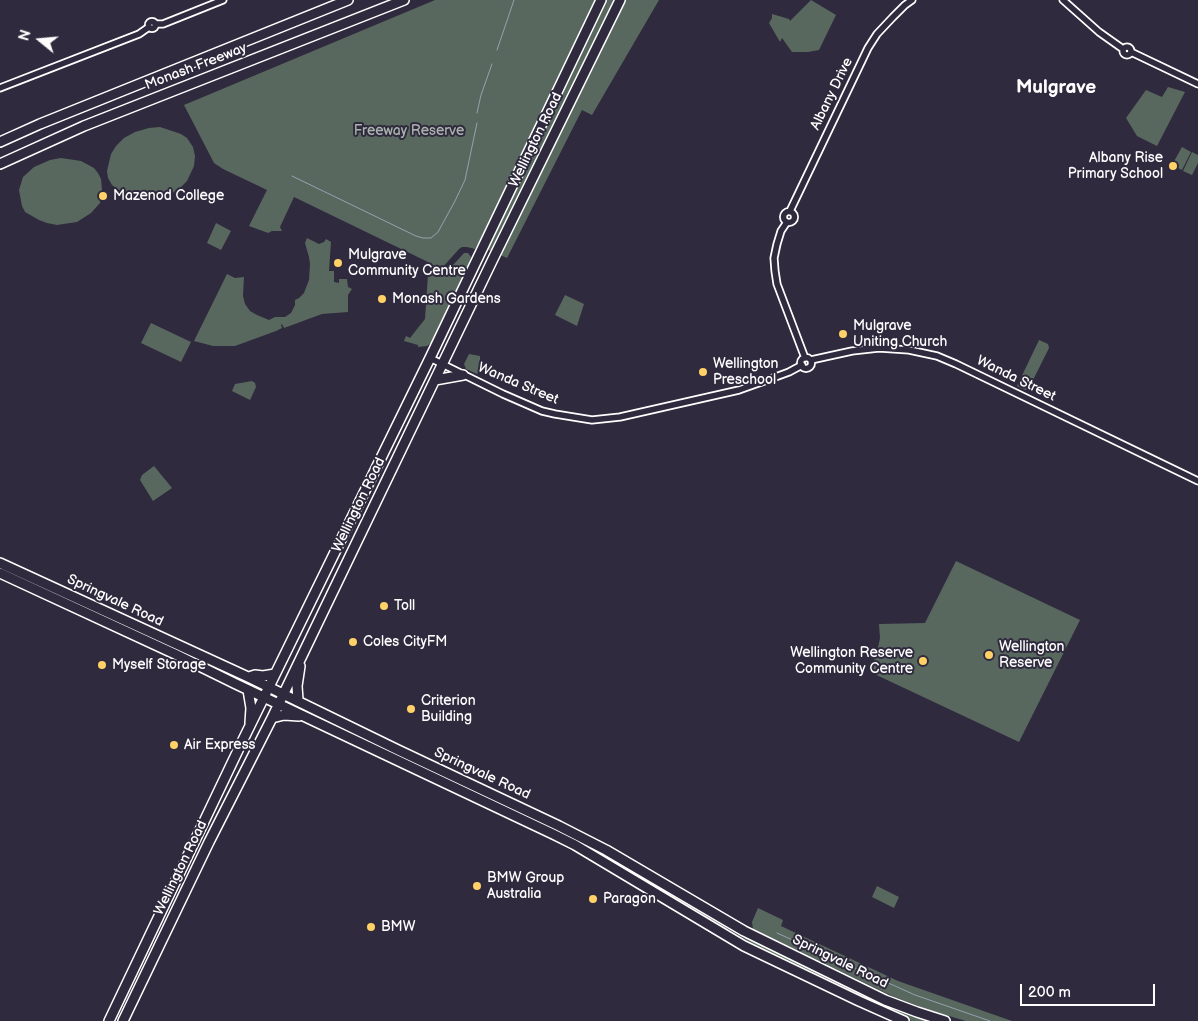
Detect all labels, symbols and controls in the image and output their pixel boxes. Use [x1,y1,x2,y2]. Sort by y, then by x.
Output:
north arrow [15,15,65,65]
text: N [16,28,35,43]
street label: Monash Freeway [143,40,249,94]
street label: Albany Drive [807,55,857,133]
district label: Mulgrave [1016,77,1096,99]
street label: Wellington Road [506,90,566,190]
park label: Freeway Reserve [354,123,464,139]
place label: Albany Rise Primary School [1068,150,1163,182]
marker: Albany Rise Primary School [1167,160,1179,172]
place label: Mazenod College [113,188,224,204]
marker: Mazenod College [97,190,109,202]
place label: Mulgrave Community Centre [348,247,466,280]
marker: Mulgrave Community Centre [332,257,344,269]
place label: Monash Gardens [392,291,501,307]
marker: Monash Gardens [376,293,388,305]
place label: Mulgrave Uniting Church [853,318,947,351]
marker: Mulgrave Uniting Church [837,328,849,340]
street label: Wanda Street [974,353,1058,405]
place label: Wellington Preschool [713,356,778,388]
street label: Wanda Street [475,359,561,409]
marker: Wellington Preschool [697,366,709,378]
street label: Wellington Road [329,455,389,555]
street label: Springvale Road [64,571,166,631]
place label: Toll [394,598,415,614]
marker: Toll [378,600,390,612]
place label: Coles CityFM [363,634,447,650]
marker: Coles CityFM [347,636,359,648]
place label: Wellington Reserve [999,639,1064,672]
place label: Wellington Reserve Community Centre [790,645,913,678]
marker: Wellington Reserve [983,649,995,661]
marker: Wellington Reserve Community Centre [917,655,929,667]
place label: Myself Storage [112,657,206,673]
marker: Myself Storage [96,659,108,671]
place label: Criterion Building [421,693,476,726]
marker: Criterion Building [405,703,417,715]
place label: Air Express [184,737,255,753]
marker: Air Express [168,739,180,751]
street label: Springvale Road [431,744,533,804]
street label: Wellington Road [151,818,211,918]
place label: BMW Group Australia [487,870,564,902]
marker: BMW Group Australia [471,880,483,892]
place label: Paragon [603,891,656,907]
marker: Paragon [587,893,599,905]
place label: BMW [381,919,416,935]
marker: BMW [365,921,377,933]
street label: Springvale Road [789,932,891,992]
scale bar [1023,974,1158,1006]
text: 200 m [1028,983,1071,1002]

